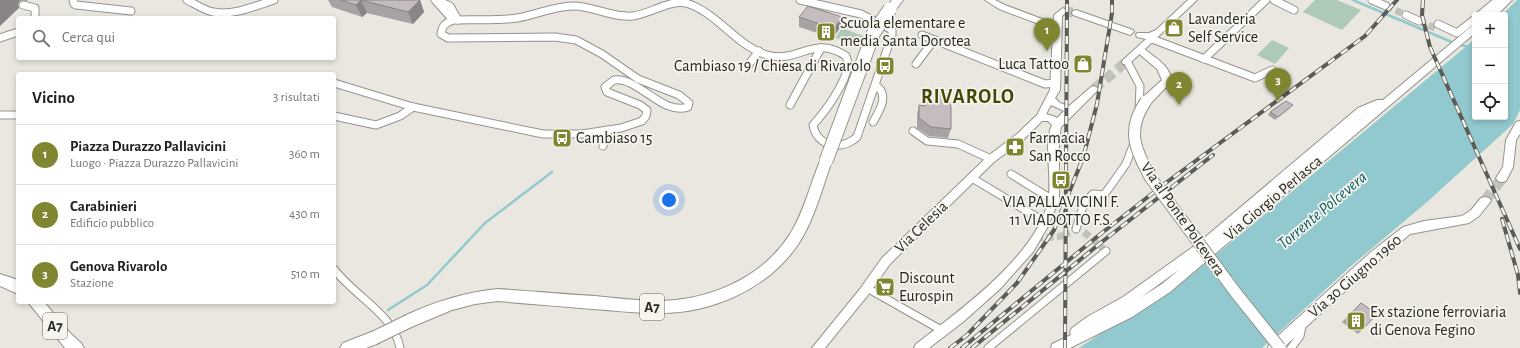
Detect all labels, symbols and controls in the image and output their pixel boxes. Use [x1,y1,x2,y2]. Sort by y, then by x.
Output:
place label: Lavanderia Self Service [1188,11,1258,45]
map controls [1472,12,1508,120]
button: + [1472,12,1508,48]
place label: Scuola elementare e media Santa Dorotea [840,15,971,49]
search box [16,16,336,60]
shop icon: Lavanderia Self Service [1163,17,1185,39]
pin: 1 [1034,18,1060,51]
building icon: Scuola elementare e media Santa Dorotea [815,21,837,43]
icon: search [30,27,52,49]
text: Cerca qui [62,30,115,45]
button: − [1472,48,1508,84]
shop icon: Luca Tattoo [1072,53,1094,75]
bus stop icon: Cambiaso 19 / Chiesa di Rivarolo [874,55,896,77]
place label: Luca Tattoo [998,56,1069,72]
place label: Cambiaso 19 / Chiesa di Rivarolo [674,58,871,74]
pin: 3 [1265,68,1291,101]
pin: 2 [1166,72,1192,105]
button: locate [1472,84,1508,120]
district label: RIVAROLO [921,87,1015,107]
text: Vicino [32,89,75,106]
text: 3 risultati [273,91,320,104]
bus stop icon: Cambiaso 15 [551,127,573,149]
place label: Cambiaso 15 [576,130,652,146]
place label: Farmacia San Rocco [1029,130,1091,164]
pharmacy icon: Farmacia San Rocco [1004,136,1026,158]
text: Piazza Durazzo Pallavicini [70,139,226,154]
text: 1 [43,148,47,161]
text: 360 m [289,148,320,161]
street label: Via Giorgio Perlasca [1221,153,1325,243]
text: Luogo · Piazza Durazzo Pallavicini [70,157,239,170]
street label: Via al Ponte Polcevera [1138,159,1228,279]
water label: Torrente Polcevera [1274,168,1370,252]
bus stop icon: VIA PALLAVICINI F. 11 VIADOTTO F.S. [1050,169,1072,191]
your location [659,190,679,210]
place label: VIA PALLAVICINI F. 11 VIADOTTO F.S. [1003,194,1119,228]
street label: Via Celesia [891,198,951,256]
text: Carabinieri [70,199,137,214]
text: 2 [42,208,48,221]
text: 430 m [289,208,320,221]
text: Edificio pubblico [70,217,154,230]
street label: Via 30 Giugno 1960 [1305,231,1405,321]
text: Genova Rivarolo [70,259,167,274]
text: 3 [42,268,48,281]
text: 510 m [291,268,320,281]
place label: Discount Eurospin [899,270,955,304]
supermarket icon: Discount Eurospin [874,276,896,298]
text: Stazione [70,277,114,290]
road number: A7 [640,294,664,320]
place label: Ex stazione ferroviaria di Genova Fegino [1370,304,1506,338]
building icon: Ex stazione ferroviaria di Genova Fegino [1345,310,1367,332]
road number: A7 [43,313,67,339]

